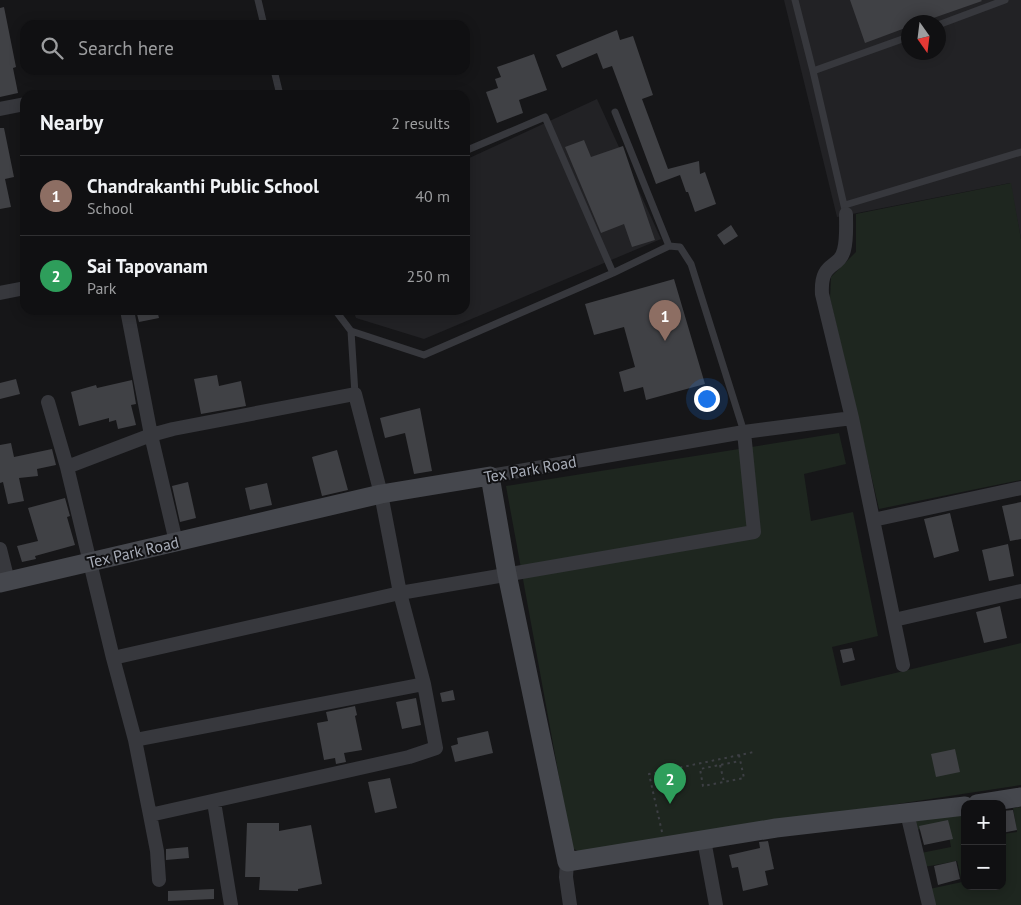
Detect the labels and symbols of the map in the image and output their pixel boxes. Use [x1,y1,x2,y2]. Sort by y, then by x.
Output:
north arrow [901,15,946,60]
pin: 1 [649,300,681,341]
your location [694,386,720,412]
street label: Tex Park Road [482,451,578,487]
street label: Tex Park Road [85,532,181,572]
pin: 2 [654,763,686,804]

